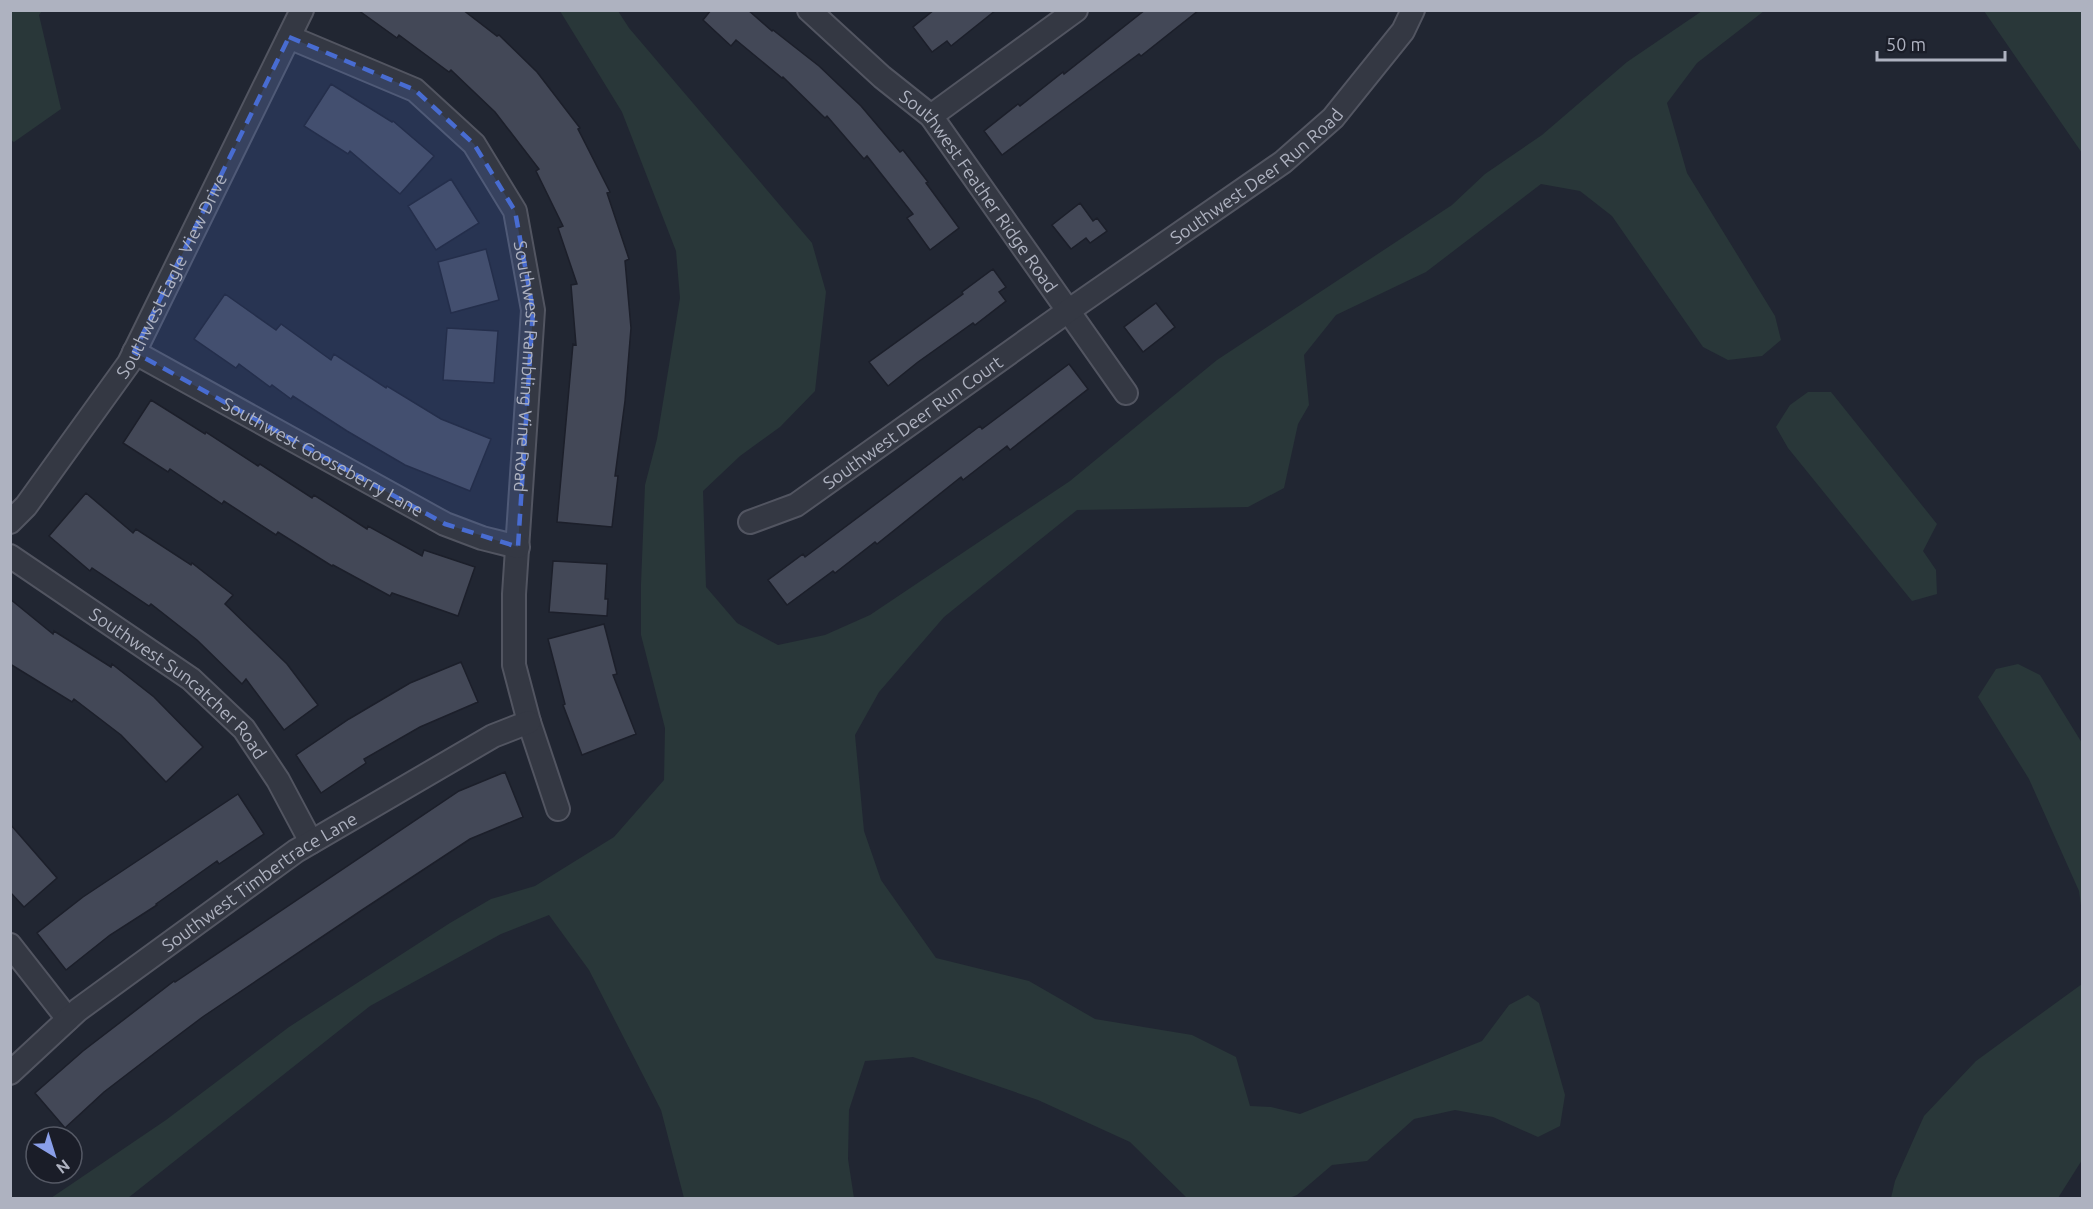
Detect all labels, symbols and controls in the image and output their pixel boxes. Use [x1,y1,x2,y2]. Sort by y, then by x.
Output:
scale bar [1877,24,2004,62]
text: 50 m [1886,34,1926,54]
street label: Southwest Feather Ridge Road [896,85,1062,296]
street label: Southwest Deer Run Road [1166,104,1347,247]
street label: Southwest Eagle View Drive [112,170,230,382]
street label: Southwest Rambling Vine Road [511,239,543,493]
street label: Southwest Deer Run Court [819,351,1006,493]
street label: Southwest Gooseberry Lane [219,393,427,520]
street label: Southwest Suncatcher Road [86,603,271,762]
street label: Southwest Timbertrace Lane [158,808,360,956]
north arrow [24,1125,84,1185]
text: N [53,1156,73,1178]

